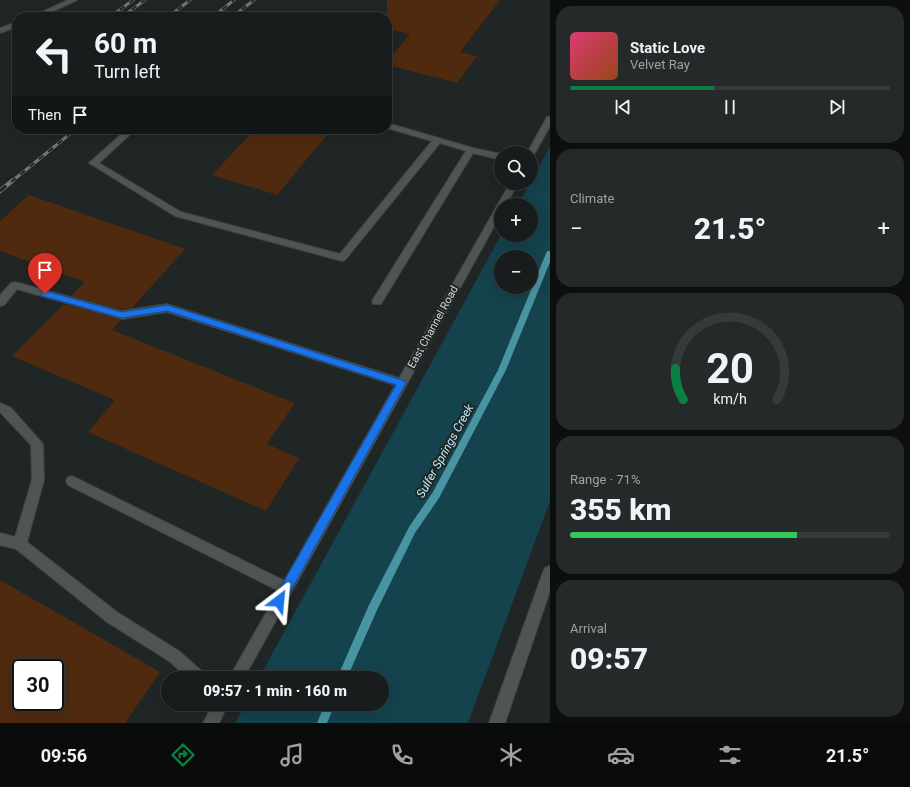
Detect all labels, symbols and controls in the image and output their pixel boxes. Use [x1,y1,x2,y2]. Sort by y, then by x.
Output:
text: 60 m [94,27,157,60]
icon: left [28,28,80,80]
text: Static Love [630,39,705,57]
text: Velvet Ray [630,57,690,72]
text: Turn left [94,61,160,82]
icon: previous [612,96,634,118]
icon: pause [719,96,741,118]
icon: next [826,96,848,118]
icon: arrive [69,104,91,126]
text: Then [28,106,61,124]
map controls [494,146,538,294]
button: search [494,146,538,190]
text: Climate [570,191,614,206]
button: + [494,198,538,242]
text: 21.5° [694,211,766,246]
text: − [570,216,583,241]
text: + [878,216,890,241]
button: − [494,250,538,294]
pin [28,253,62,294]
icon: arrive [34,259,56,281]
street label: East Channel Road [405,284,461,370]
text: 20 [706,343,754,392]
text: km/h [713,390,747,406]
water label: Sulfer Springs Creek [413,401,477,500]
text: Range · 71% [570,472,640,487]
text: 355 km [570,492,672,527]
position arrow [258,580,300,622]
text: Arrival [570,621,607,636]
text: 09:57 [570,641,648,676]
speed limit sign: 30 [12,659,64,711]
text: 09:57 · 1 min · 160 m [203,682,347,700]
icon: directions [169,741,197,769]
icon: music [278,741,306,769]
icon: phone [388,741,416,769]
icon: climate [497,741,525,769]
icon: car [607,741,635,769]
icon: filters [716,741,744,769]
text: 09:56 [41,745,87,766]
text: 21.5° [826,745,869,766]

